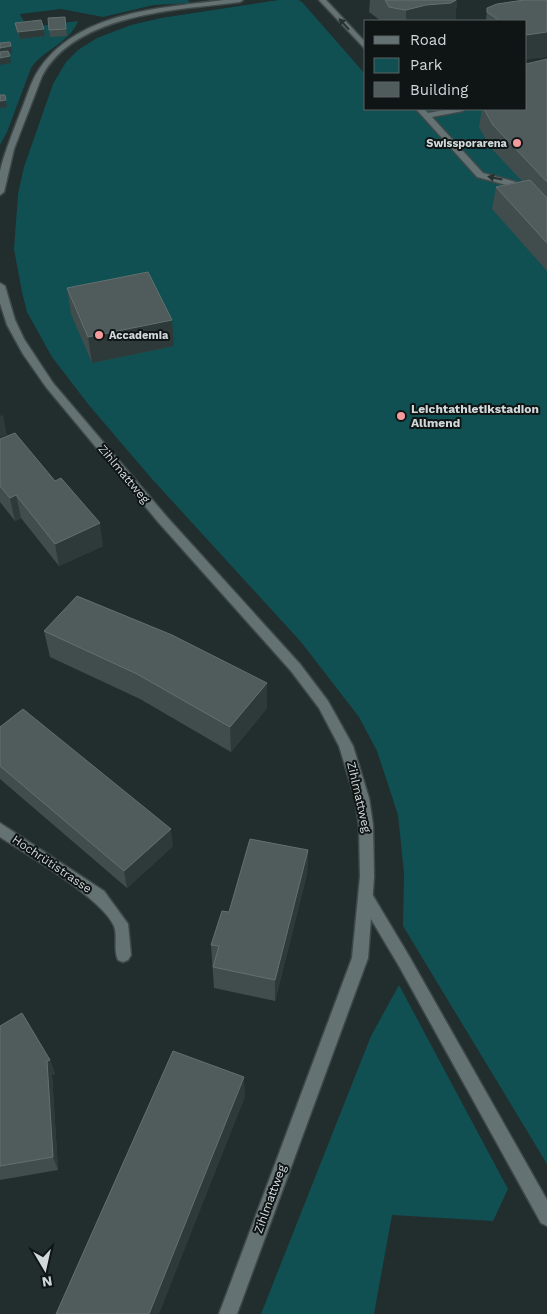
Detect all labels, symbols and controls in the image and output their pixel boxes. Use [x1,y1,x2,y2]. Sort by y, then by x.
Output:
one-way arrow [338,19,350,31]
legend [364,20,527,110]
text: Road [410,31,447,49]
text: Park [410,56,443,74]
text: Building [410,81,468,99]
place label: Swissporarena [426,137,508,150]
marker: Swissporarena [511,137,523,149]
one-way arrow [488,174,503,182]
marker: Accademia [93,329,105,341]
place label: Accademia [109,329,169,342]
place label: Leichtathletikstadion Allmend [411,402,539,430]
marker: Leichtathletikstadion Allmend [395,410,407,422]
street label: Zihlmattweg [95,442,153,507]
street label: Zihlmattweg [344,760,374,834]
street label: Hochrütistrasse [10,832,95,896]
street label: Zihlmattweg [251,1162,289,1235]
north arrow [20,1244,70,1294]
text: N [41,1273,53,1291]

